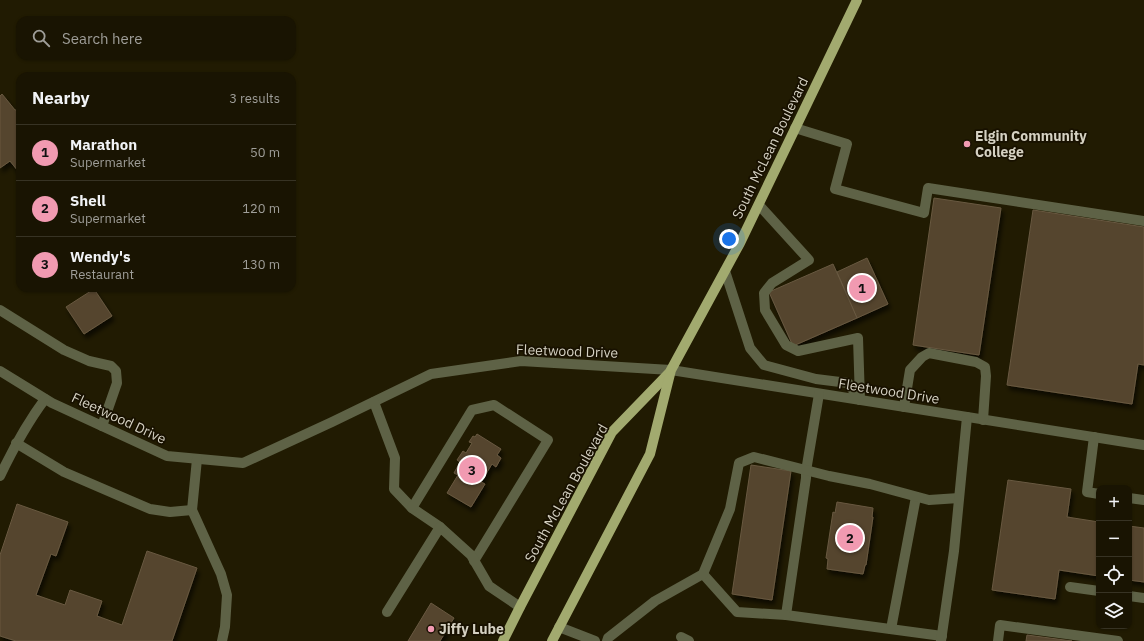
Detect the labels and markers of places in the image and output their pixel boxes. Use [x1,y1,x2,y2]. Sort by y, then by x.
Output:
place label: Elgin Community College [975,127,1087,161]
marker: Elgin Community College [962,139,972,149]
pin: 1 [849,273,875,303]
pin: 3 [459,455,485,485]
pin: 2 [837,523,863,553]
place label: Jiffy Lube [439,620,504,638]
marker: Jiffy Lube [426,624,436,634]

